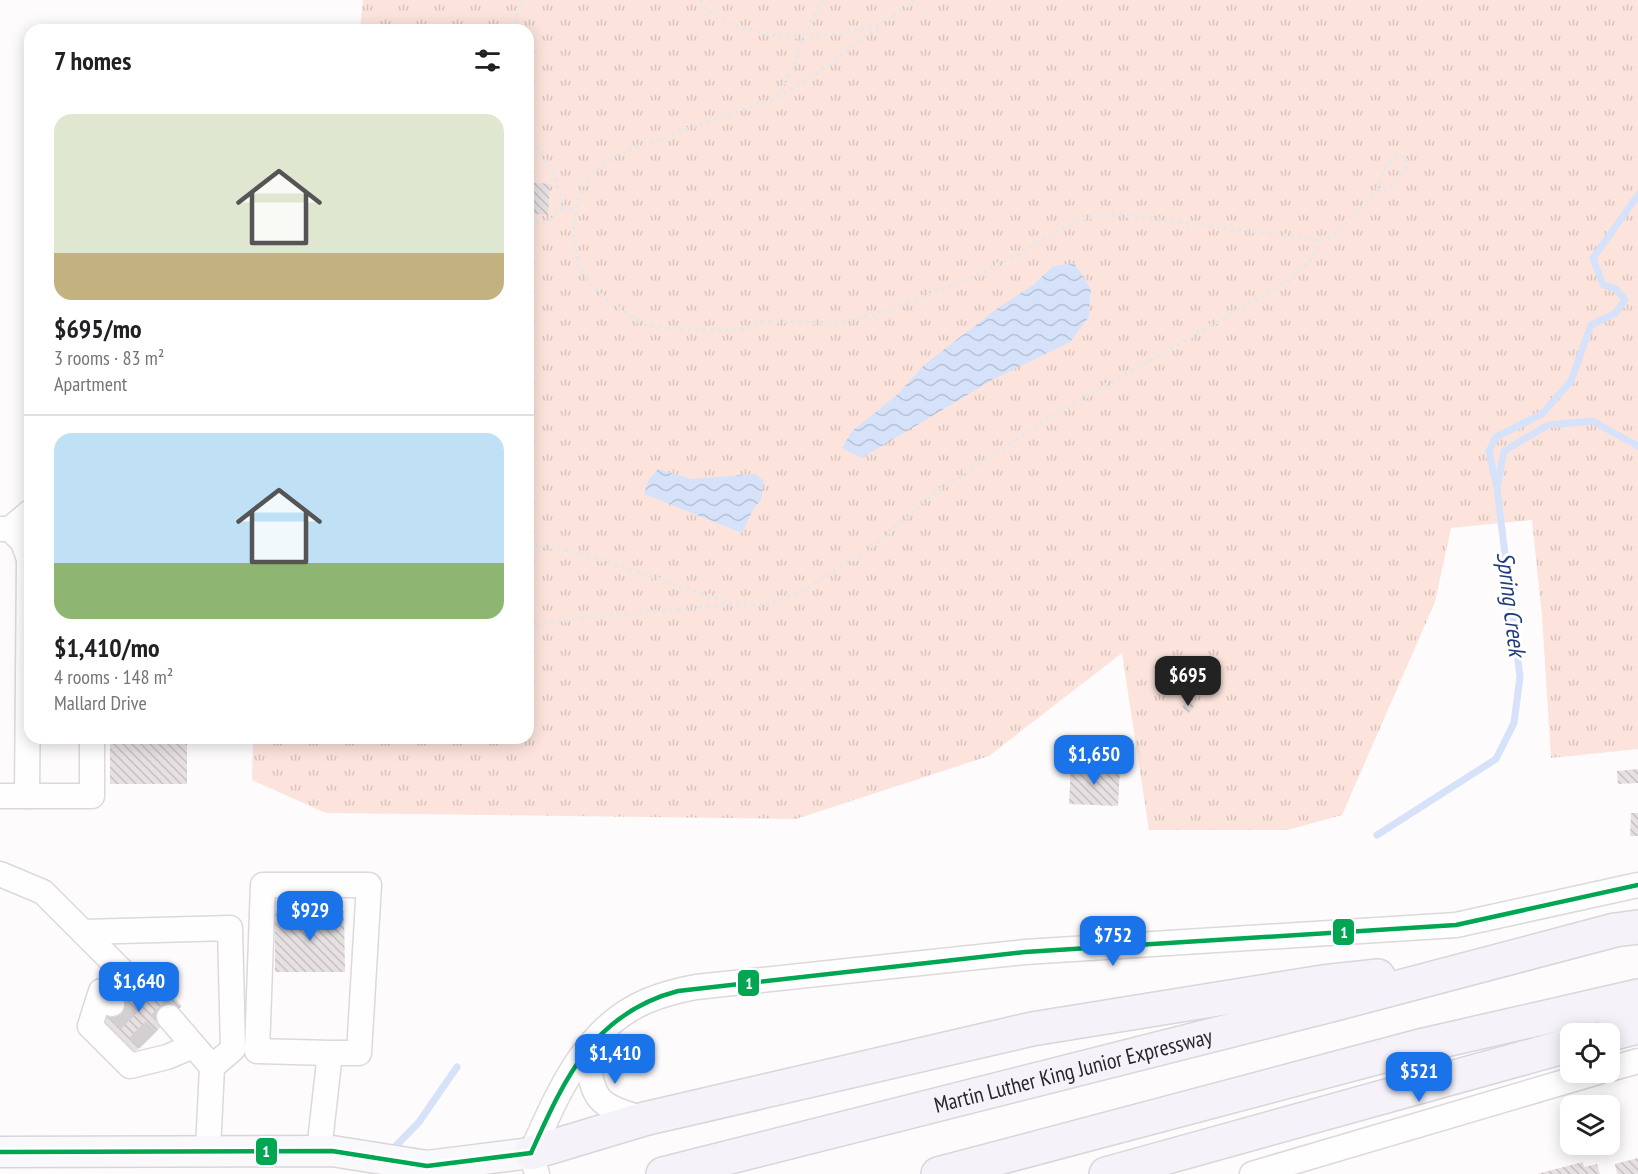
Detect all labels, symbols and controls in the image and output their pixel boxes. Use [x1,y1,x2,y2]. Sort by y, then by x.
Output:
text: 7 homes [54,44,131,77]
icon: filters [471,44,504,77]
icon: home [225,153,333,261]
text: $695/mo [54,312,142,345]
text: 3 rooms · 83 m² [54,345,164,371]
text: Apartment [54,371,127,397]
icon: home [225,472,333,580]
water label: Spring Creek [1490,550,1534,660]
text: $1,410/mo [54,631,160,664]
pin: $695 [1152,656,1224,707]
text: $695 [1169,662,1207,688]
text: 4 rooms · 148 m² [54,664,173,690]
text: Mallard Drive [54,690,147,716]
pin: $1,650 [1045,735,1143,786]
text: $1,650 [1068,741,1120,767]
pin: $929 [274,891,346,942]
text: $929 [291,897,329,923]
pin: $752 [1077,916,1149,967]
line badge: 1 [1332,918,1355,946]
text: $752 [1094,922,1132,948]
text: 1 [1340,922,1348,942]
pin: $1,640 [90,962,188,1013]
text: $1,640 [113,968,165,994]
line badge: 1 [737,969,760,997]
text: 1 [745,973,753,993]
street label: Martin Luther King Junior Expressway [931,1021,1216,1119]
map controls [1560,1023,1620,1155]
button: locate [1560,1023,1620,1083]
pin: $1,410 [566,1034,664,1085]
text: $1,410 [589,1040,641,1066]
pin: $521 [1383,1052,1455,1103]
text: $521 [1400,1058,1438,1084]
button: layers [1560,1095,1620,1155]
line badge: 1 [255,1137,278,1166]
text: 1 [262,1141,270,1161]

